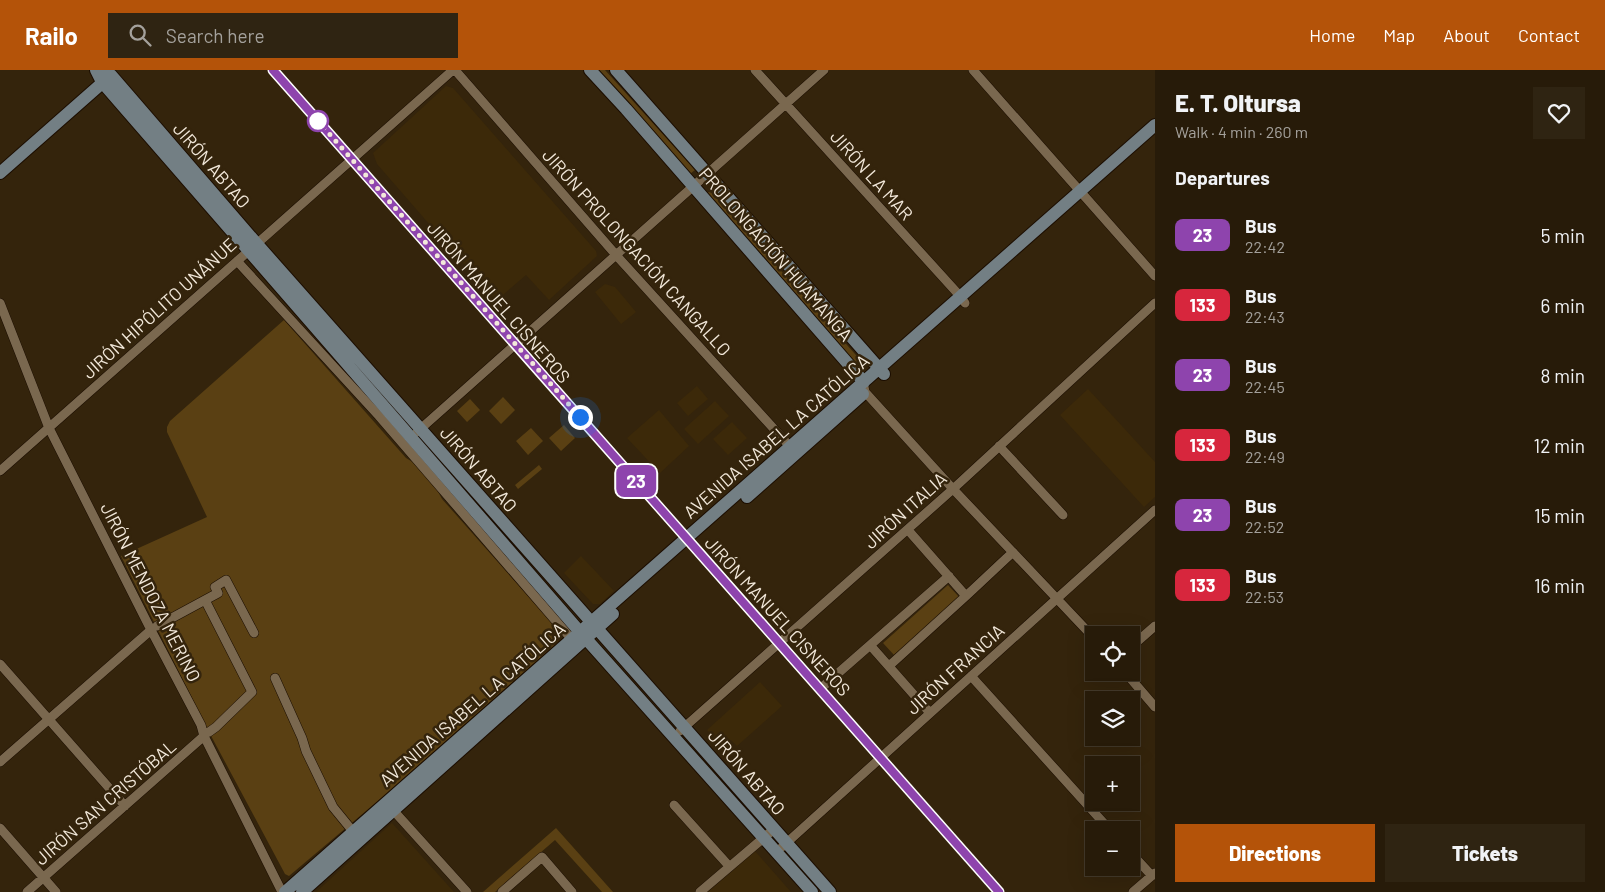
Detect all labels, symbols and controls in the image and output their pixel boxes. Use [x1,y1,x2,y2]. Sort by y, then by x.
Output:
search box [108,13,458,58]
text: Railo [25,21,78,50]
icon: search [126,21,154,49]
text: Search here [166,24,265,47]
text: Home [1309,24,1355,46]
text: Map [1383,24,1415,46]
text: About [1443,24,1490,46]
text: Contact [1518,24,1580,46]
button: heart [1533,87,1585,139]
text: E. T. Oltursa [1175,88,1301,117]
unlabelled marker [307,110,329,132]
street label: JIRÓN ABTAO [169,118,255,212]
text: Walk · 4 min · 260 m [1175,122,1308,141]
street label: JIRÓN LA MAR [826,126,918,224]
street label: JIRÓN PROLONGACIÓN CANGALLO [538,144,736,360]
street label: PROLONGACIÓN HUAMANGA [695,163,857,345]
text: Departures [1175,166,1270,189]
text: Bus [1245,214,1277,237]
street label: JIRÓN MANUEL CISNEROS [423,217,575,387]
text: 23 [1193,224,1212,246]
text: 5 min [1541,224,1585,247]
street label: JIRÓN HIPÓLITO UNÁNUE [77,233,241,383]
text: 22:42 [1245,237,1285,256]
text: Bus [1245,284,1277,307]
text: 133 [1190,294,1215,316]
text: 6 min [1541,294,1585,317]
text: 22:43 [1245,307,1285,326]
street label: AVENIDA ISABEL LA CATÓLICA [679,349,873,523]
text: Bus [1245,354,1277,377]
text: 23 [1193,364,1212,386]
text: 8 min [1541,364,1585,387]
text: 22:45 [1245,377,1285,396]
your location [568,405,593,430]
street label: JIRÓN ABTAO [436,422,522,516]
text: Bus [1245,424,1277,447]
text: 133 [1190,434,1215,456]
text: 12 min [1534,434,1585,457]
text: 22:49 [1245,447,1285,466]
line badge: 23 [614,465,658,497]
street label: JIRÓN ITALIA [859,467,951,553]
text: 23 [626,470,646,492]
text: Bus [1245,494,1277,517]
street label: JIRÓN MENDOZA MERINO [96,499,206,685]
text: 23 [1193,504,1212,526]
text: 15 min [1534,504,1585,527]
text: 22:52 [1245,517,1284,536]
street label: JIRÓN MANUEL CISNEROS [701,532,855,700]
text: Bus [1245,564,1277,587]
text: 133 [1190,574,1215,596]
text: 16 min [1534,574,1585,597]
text: 22:53 [1245,587,1284,606]
street label: AVENIDA ISABEL LA CATÓLICA [375,617,569,791]
street label: JIRÓN FRANCIA [901,619,1009,719]
map controls [1085,626,1140,876]
button: locate [1085,626,1140,681]
button: layers [1085,691,1140,746]
street label: JIRÓN ABTAO [704,725,790,819]
street label: JIRÓN SAN CRISTÓBAL [30,735,180,869]
button: + [1085,756,1140,811]
button: − [1085,821,1140,876]
button: Directions [1175,824,1375,882]
button: Tickets [1385,824,1585,882]

